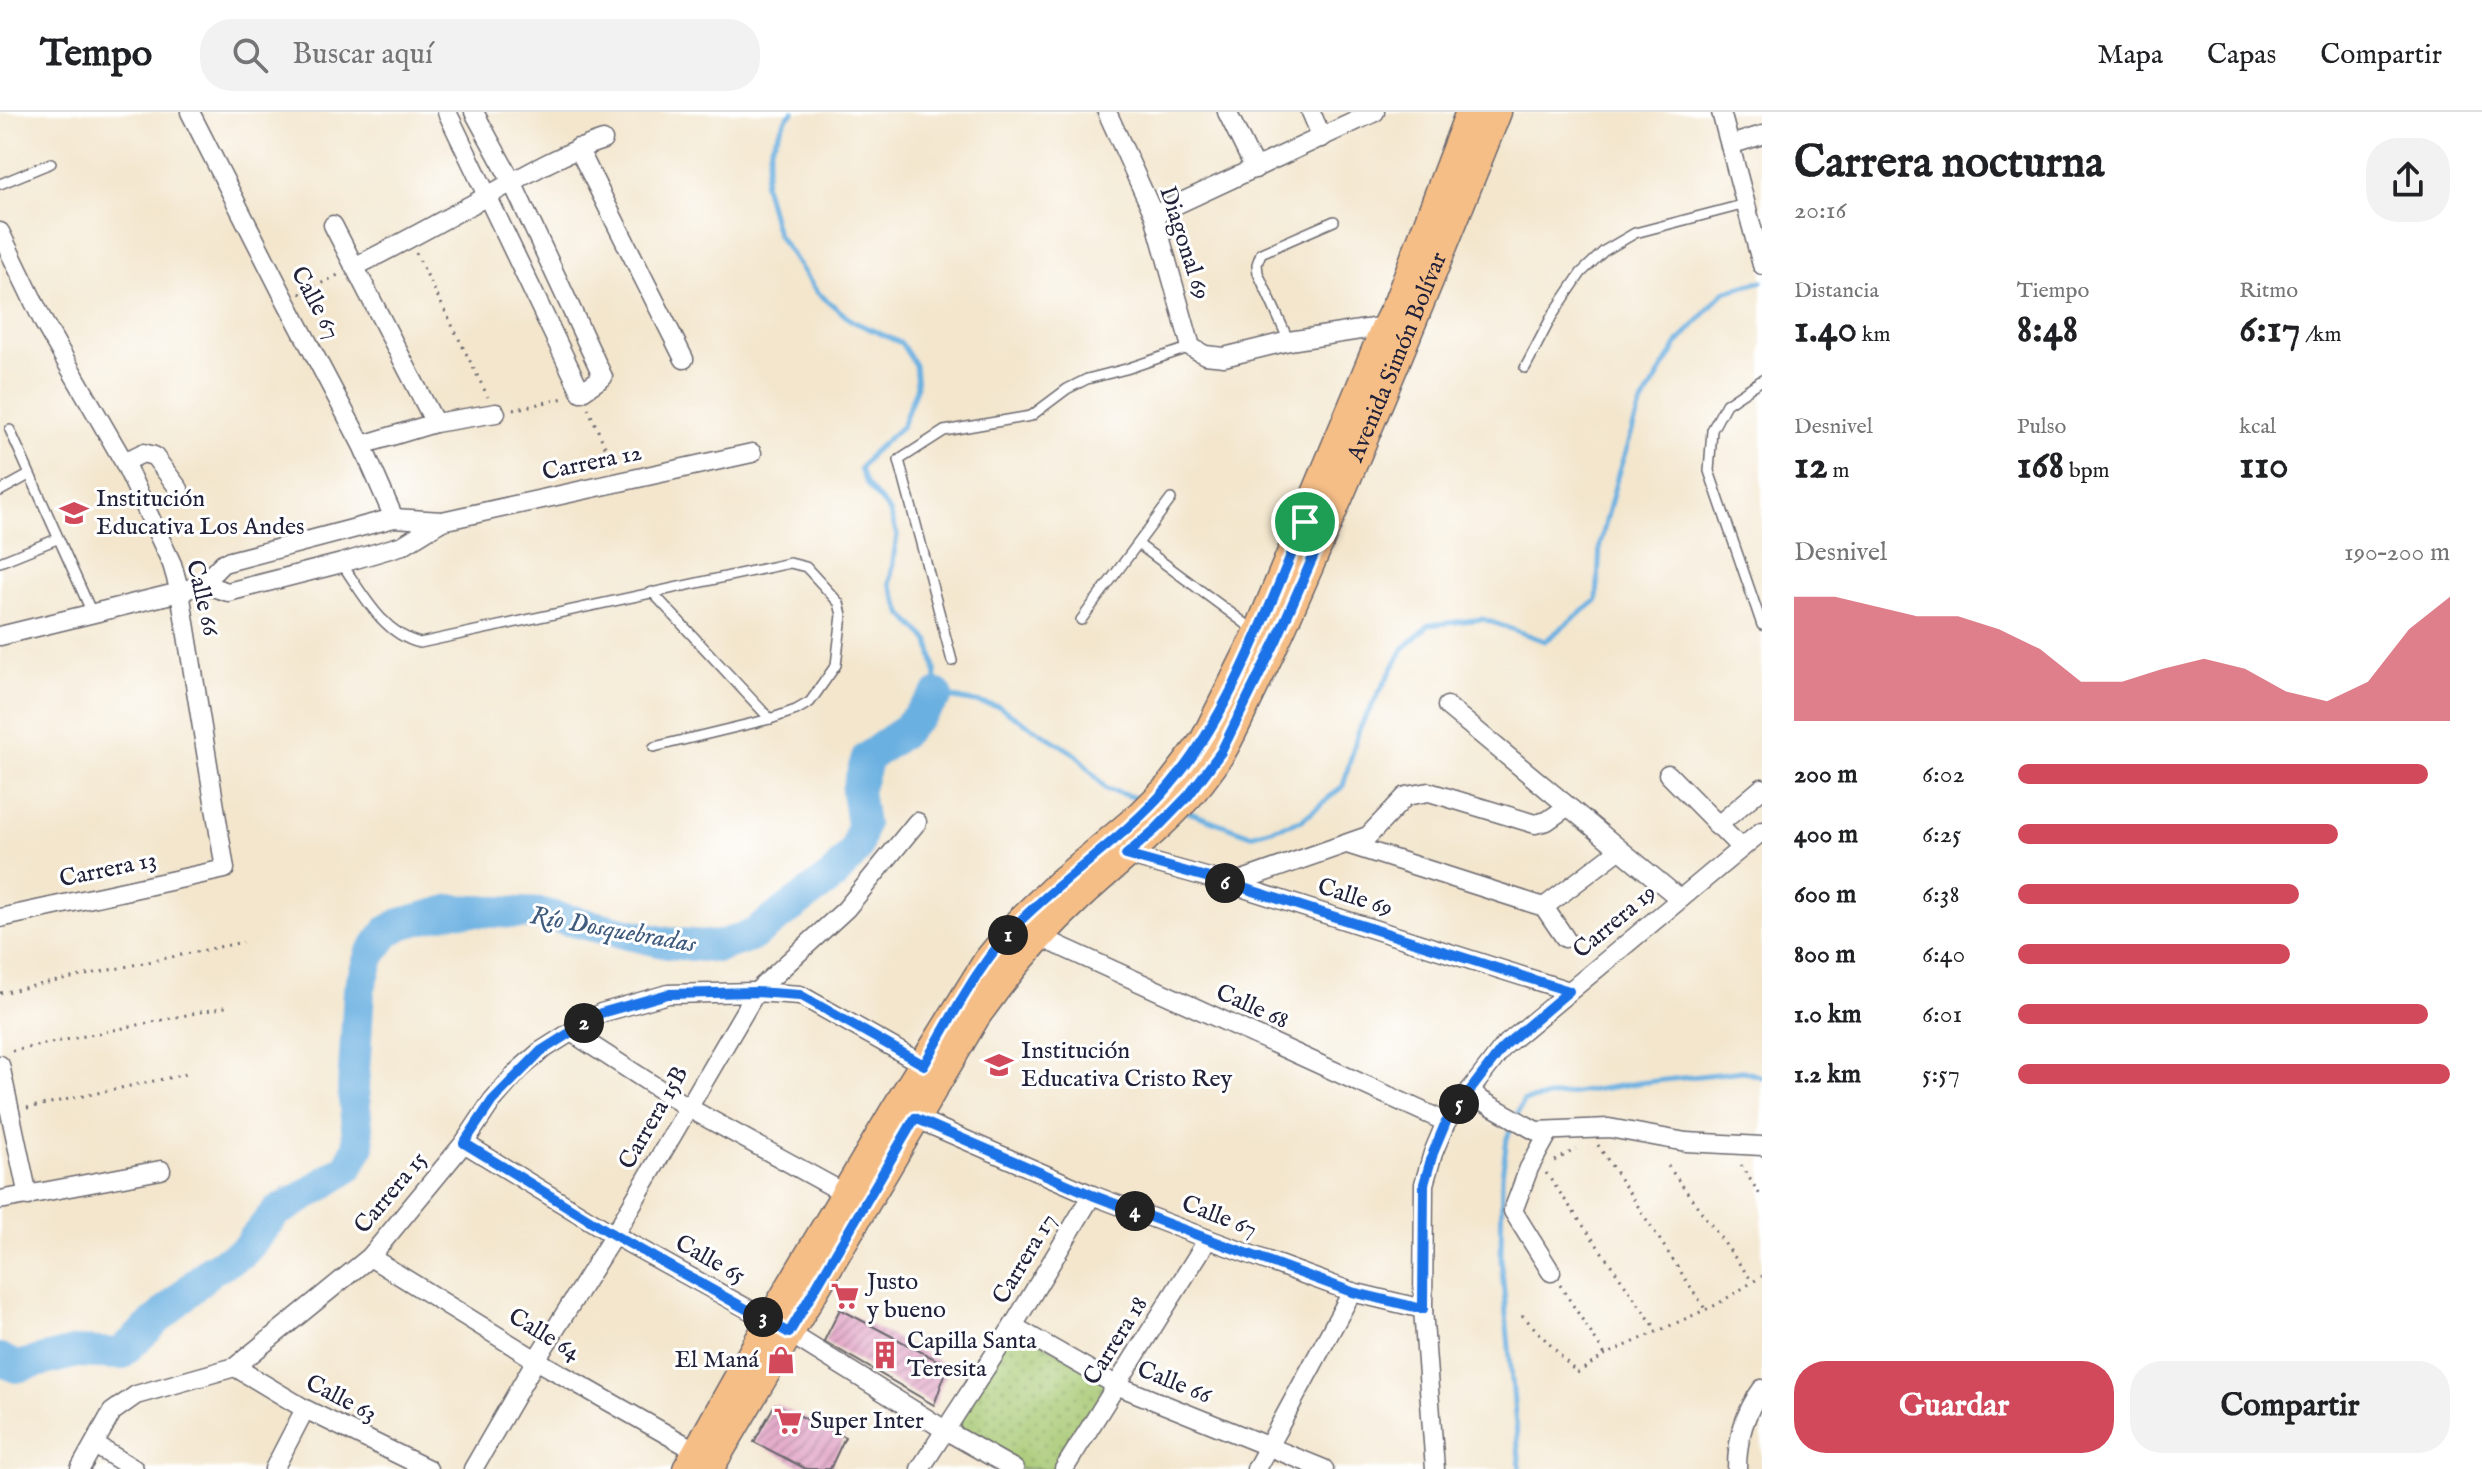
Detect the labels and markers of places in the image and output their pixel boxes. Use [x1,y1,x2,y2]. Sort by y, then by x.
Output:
place label: Institución Educativa Los Andes [96,484,304,543]
pin [1271,488,1339,556]
school or university icon: Institución Educativa Los Andes [59,498,89,528]
pin: 6 [1205,863,1245,903]
pin: 1 [988,915,1028,955]
pin: 2 [564,1003,604,1043]
place label: Institución Educativa Cristo Rey [1021,1036,1232,1095]
school or university icon: Institución Educativa Cristo Rey [984,1050,1014,1080]
pin: 5 [1439,1084,1479,1124]
pin: 4 [1115,1191,1155,1231]
place label: Justo y bueno [864,1267,946,1326]
supermarket icon: Justo y bueno [830,1281,860,1311]
pin: 3 [743,1297,783,1337]
place label: Capilla Santa Teresita [907,1326,1037,1385]
building icon: Capilla Santa Teresita [870,1340,900,1370]
place label: El Maná [674,1345,760,1376]
shop icon: El Maná [766,1345,796,1375]
supermarket icon: Super Inter [773,1406,803,1436]
place label: Super Inter [810,1406,924,1437]

